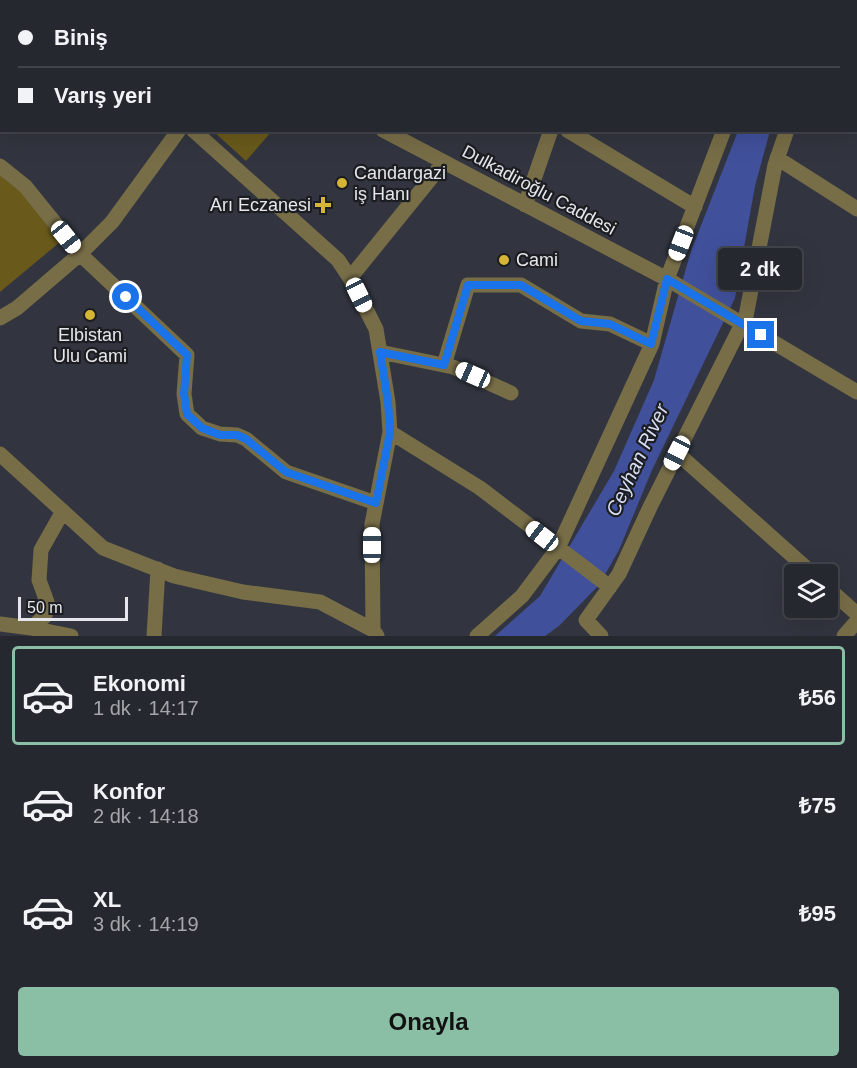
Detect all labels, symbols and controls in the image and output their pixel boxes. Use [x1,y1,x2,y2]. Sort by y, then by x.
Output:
text: Biniş [54,25,108,50]
text: Varış yeri [54,83,152,108]
street label: Dulkadiroğlu Caddesi [459,141,619,239]
place label: Candargazi iş Hanı [354,163,446,204]
marker: Candargazi iş Hanı [335,176,349,190]
place label: Arı Eczanesi [210,195,311,215]
marker: Arı Eczanesi [316,198,330,212]
car [48,217,84,257]
car [666,223,696,263]
callout: 2 dk [719,248,803,290]
place label: Cami [516,250,558,270]
marker: Cami [497,253,511,267]
text: 2 dk [740,258,780,280]
car [343,275,375,315]
route start [112,283,139,310]
marker: Elbistan Ulu Cami [83,308,97,322]
route end [747,321,774,348]
place label: Elbistan Ulu Cami [53,325,127,366]
car [453,359,493,391]
water label: Ceyhan River [601,399,673,520]
car [661,433,693,473]
car [522,518,562,554]
car [363,527,381,563]
map controls [784,564,838,618]
button: layers [784,564,838,618]
scale bar [18,594,128,622]
text: 50 m [27,599,63,616]
icon: car [21,669,75,723]
text: Ekonomi [93,671,186,696]
text: ₺56 [799,685,836,710]
text: 1 dk · 14:17 [93,697,199,719]
icon: car [21,777,75,831]
text: Konfor [93,779,165,804]
text: ₺75 [799,793,836,818]
text: 2 dk · 14:18 [93,805,199,827]
icon: car [21,885,75,939]
text: XL [93,887,121,912]
text: ₺95 [799,901,836,926]
text: 3 dk · 14:19 [93,913,199,935]
button: Onayla [18,987,839,1056]

